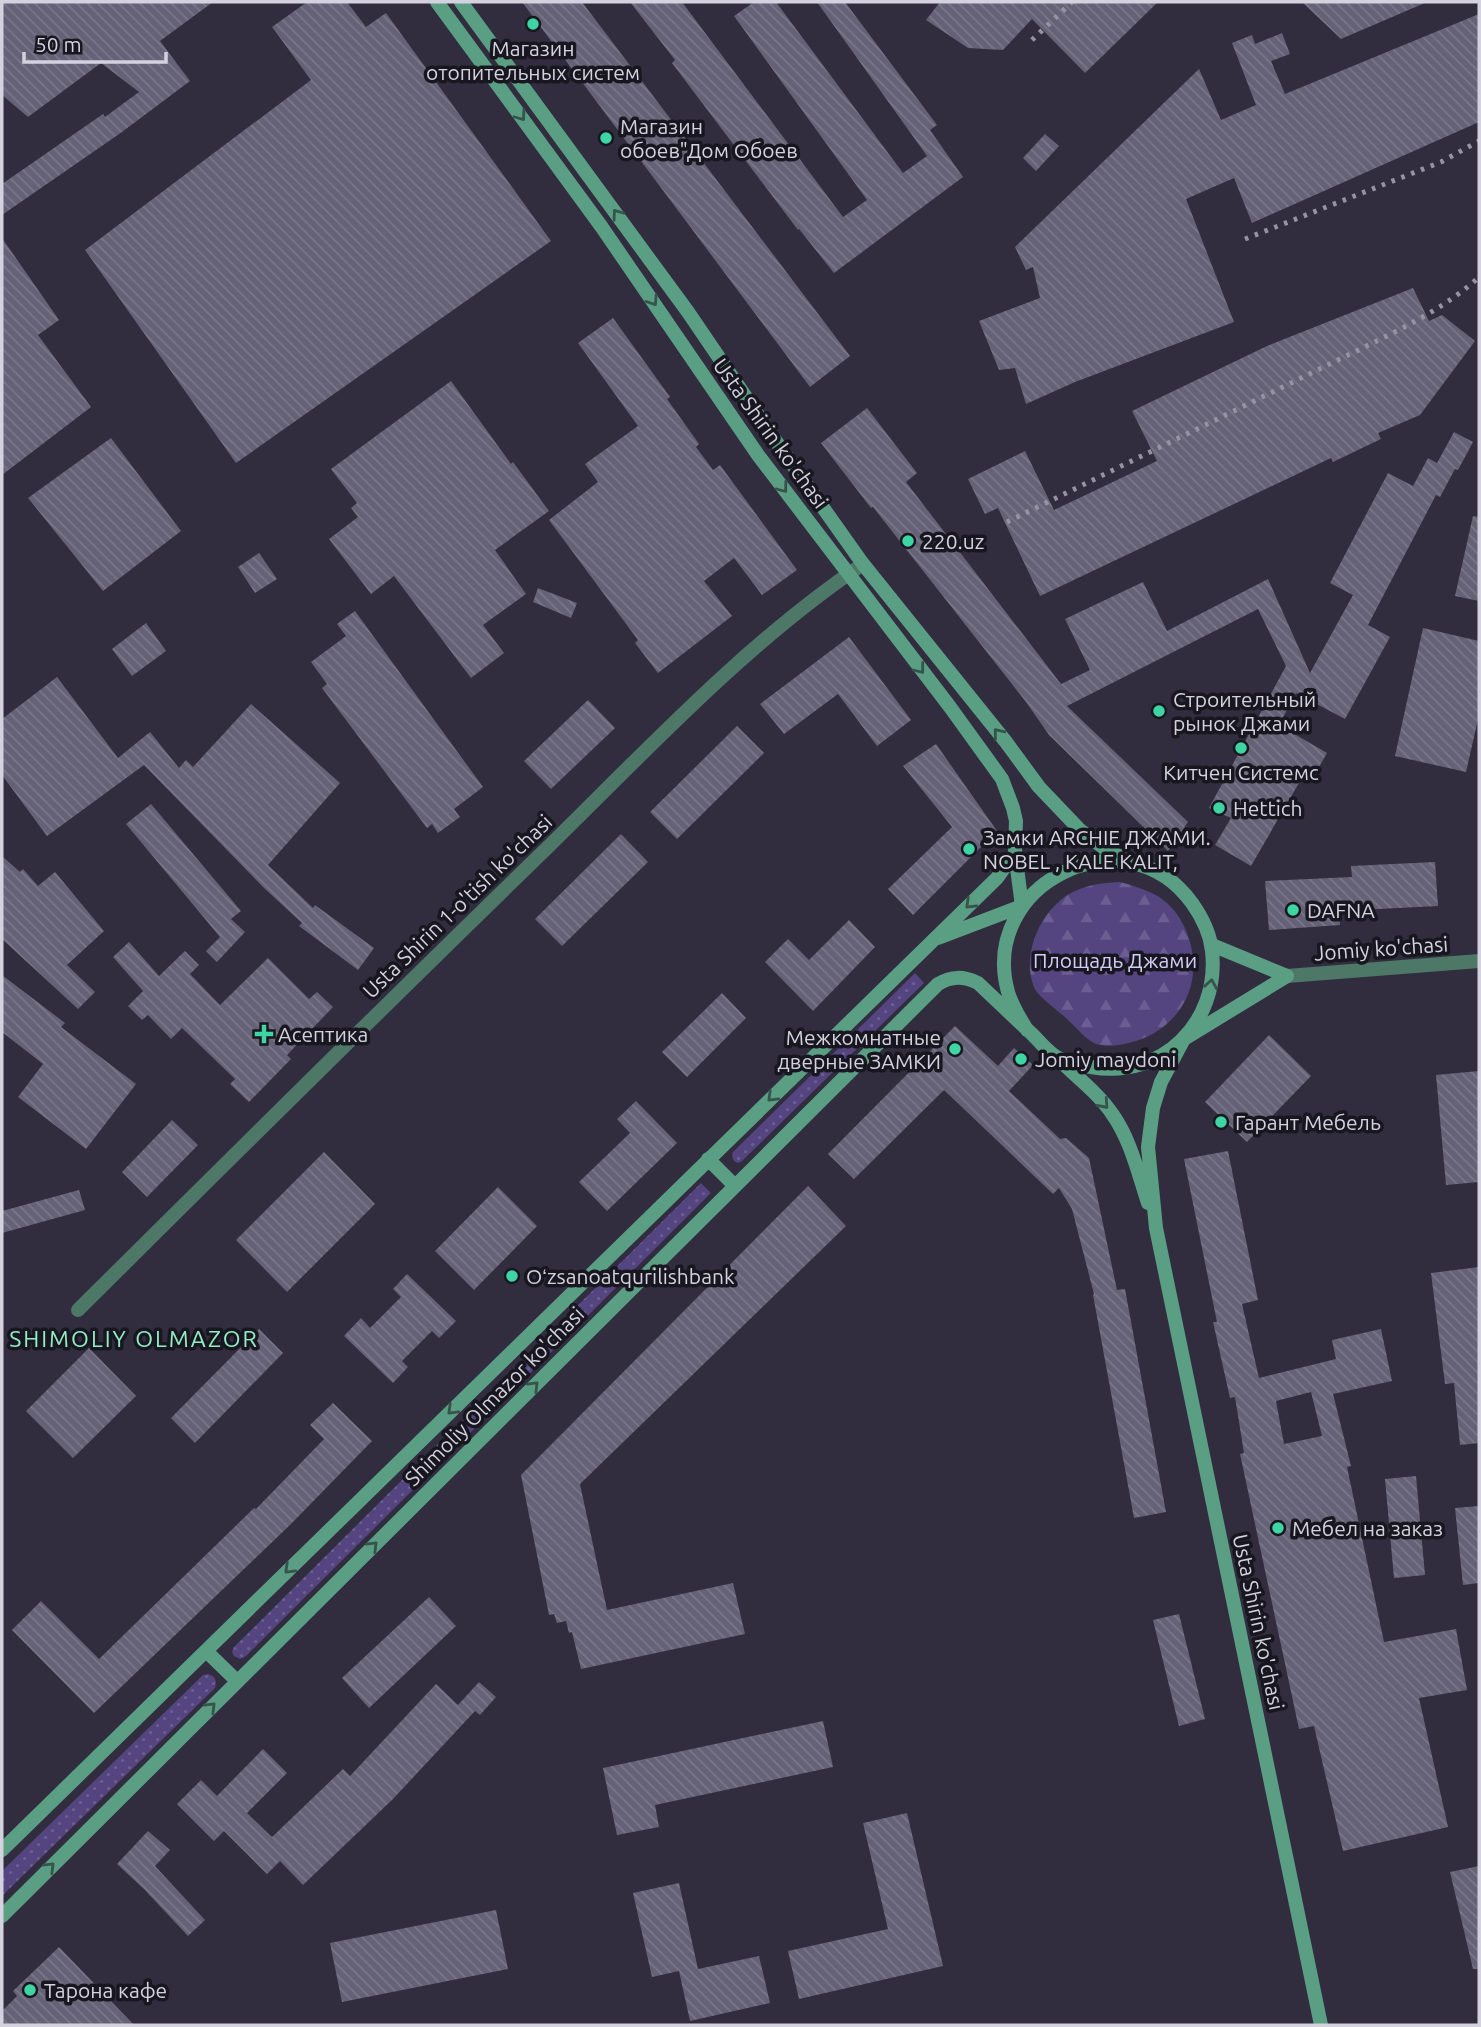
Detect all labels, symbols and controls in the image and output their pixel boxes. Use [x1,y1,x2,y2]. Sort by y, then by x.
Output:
marker: Магазин отопительных систем [525,16,541,32]
scale bar [24,21,166,65]
text: 50 m [35,32,82,56]
place label: Магазин отопительных систем [426,36,640,84]
one-way arrow [512,108,525,121]
place label: Магазин обоев"Дом Обоев [620,114,798,162]
marker: Магазин обоев"Дом Обоев [598,130,614,146]
one-way arrow [613,209,625,222]
one-way arrow [645,293,657,306]
street label: Usta Shirin ko'chasi [709,354,833,512]
one-way arrow [775,480,787,492]
place label: 220.uz [922,529,984,553]
marker: 220.uz [900,533,916,549]
one-way arrow [912,661,925,674]
place label: Строительный рынок Джами [1173,687,1316,735]
marker: Строительный рынок Джами [1151,703,1167,719]
one-way arrow [994,728,1007,740]
marker: Китчен Системс [1233,740,1249,756]
place label: Китчен Системс [1163,760,1319,784]
place label: Hettich [1233,796,1303,820]
marker: Hettich [1211,800,1227,816]
street label: Usta Shirin 1-o'tish ko'chasi [358,809,556,1003]
place label: Замки ARCHIE ДЖАМИ. NOBEL , KALE KALIT, [983,825,1211,873]
marker: Замки ARCHIE ДЖАМИ. NOBEL , KALE KALIT, [961,841,977,857]
one-way arrow [965,895,978,908]
place label: DAFNA [1307,898,1375,922]
marker: DAFNA [1285,902,1301,918]
street label: Jomiy ko'chasi [1313,931,1449,965]
park label: Площадь Джами [1033,948,1197,972]
one-way arrow [1203,978,1218,990]
place label: Асептика [278,1022,368,1046]
place label: Межкомнатные дверные ЗАМКИ [777,1025,941,1073]
marker: Асептика [256,1026,272,1042]
marker: Межкомнатные дверные ЗАМКИ [947,1041,963,1057]
place label: Jomiy maydoni [1035,1047,1176,1071]
marker: Jomiy maydoni [1013,1051,1029,1067]
one-way arrow [767,1088,780,1101]
one-way arrow [1096,1096,1108,1109]
place label: Гарант Мебель [1235,1110,1381,1134]
marker: Гарант Мебель [1213,1114,1229,1130]
place label: Oʻzsanoatqurilishbank [526,1264,735,1288]
marker: Oʻzsanoatqurilishbank [504,1268,520,1284]
street label: Shimoliy Olmazor ko'chasi [400,1302,588,1490]
district label: SHIMOLIY OLMAZOR [9,1326,259,1351]
one-way arrow [526,1382,538,1394]
one-way arrow [447,1402,460,1415]
place label: Мебел на заказ [1292,1516,1443,1540]
marker: Мебел на заказ [1270,1520,1286,1536]
street label: Usta Shirin ko'chasi [1229,1532,1289,1712]
one-way arrow [364,1542,377,1555]
one-way arrow [285,1561,297,1573]
one-way arrow [203,1702,216,1715]
one-way arrow [42,1863,55,1876]
place label: Тарона кафе [44,1978,167,2002]
marker: Тарона кафе [22,1982,38,1998]

